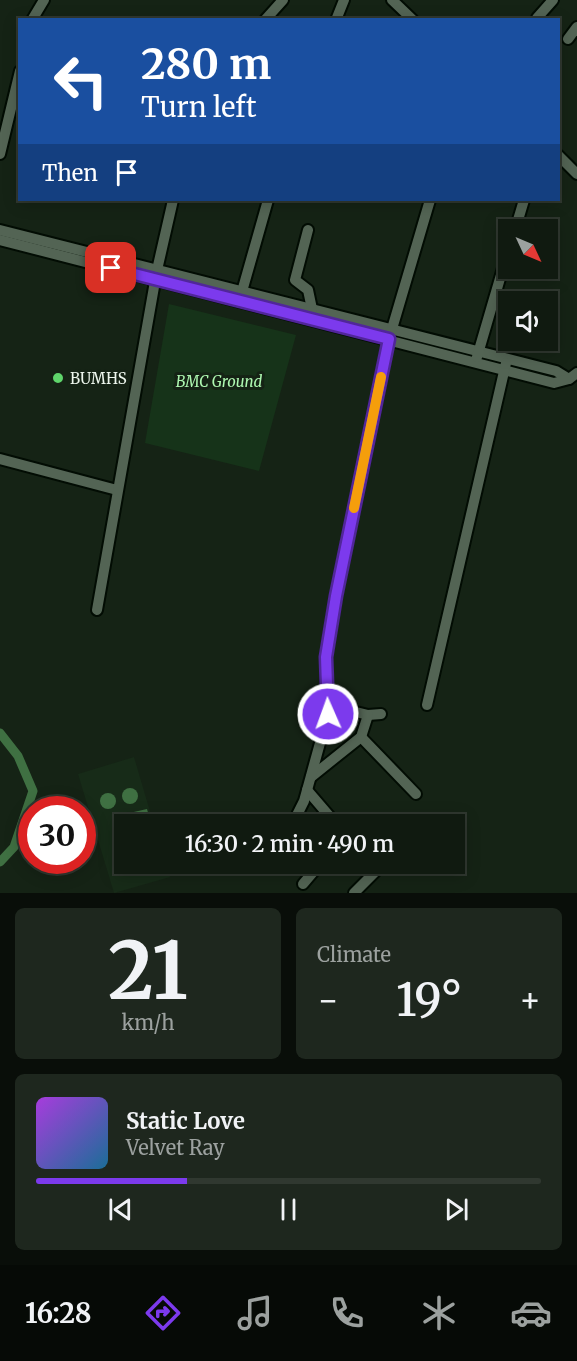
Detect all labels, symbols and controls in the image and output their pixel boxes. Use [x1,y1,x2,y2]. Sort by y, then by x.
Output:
text: 280 m [141,38,271,90]
icon: left [42,42,120,120]
text: Turn left [141,90,256,124]
icon: arrive [110,156,143,189]
text: Then [42,159,98,187]
north arrow [498,219,558,279]
map controls [498,219,558,351]
pin [85,242,136,293]
icon: arrive [94,251,127,284]
button: sound [498,291,558,351]
place label: BUMHS [70,369,127,388]
marker: BUMHS [51,371,65,385]
park label: BMC Ground [176,372,263,391]
position arrow [296,682,360,746]
speed limit sign: 30 [18,796,96,874]
text: 16:30 · 2 min · 490 m [185,830,394,858]
text: 21 [108,922,188,1020]
text: Climate [317,942,391,967]
text: 19° [396,972,462,1028]
text: − [317,980,339,1021]
text: + [519,980,541,1021]
text: km/h [122,1010,174,1035]
text: Static Love [126,1107,245,1135]
text: Velvet Ray [126,1135,225,1160]
icon: previous [104,1193,137,1226]
icon: pause [272,1193,305,1226]
icon: next [440,1193,473,1226]
icon: directions [142,1292,184,1334]
icon: music [234,1292,276,1334]
icon: phone [326,1292,368,1334]
icon: climate [418,1292,460,1334]
icon: car [510,1292,552,1334]
text: 16:28 [25,1296,92,1330]

